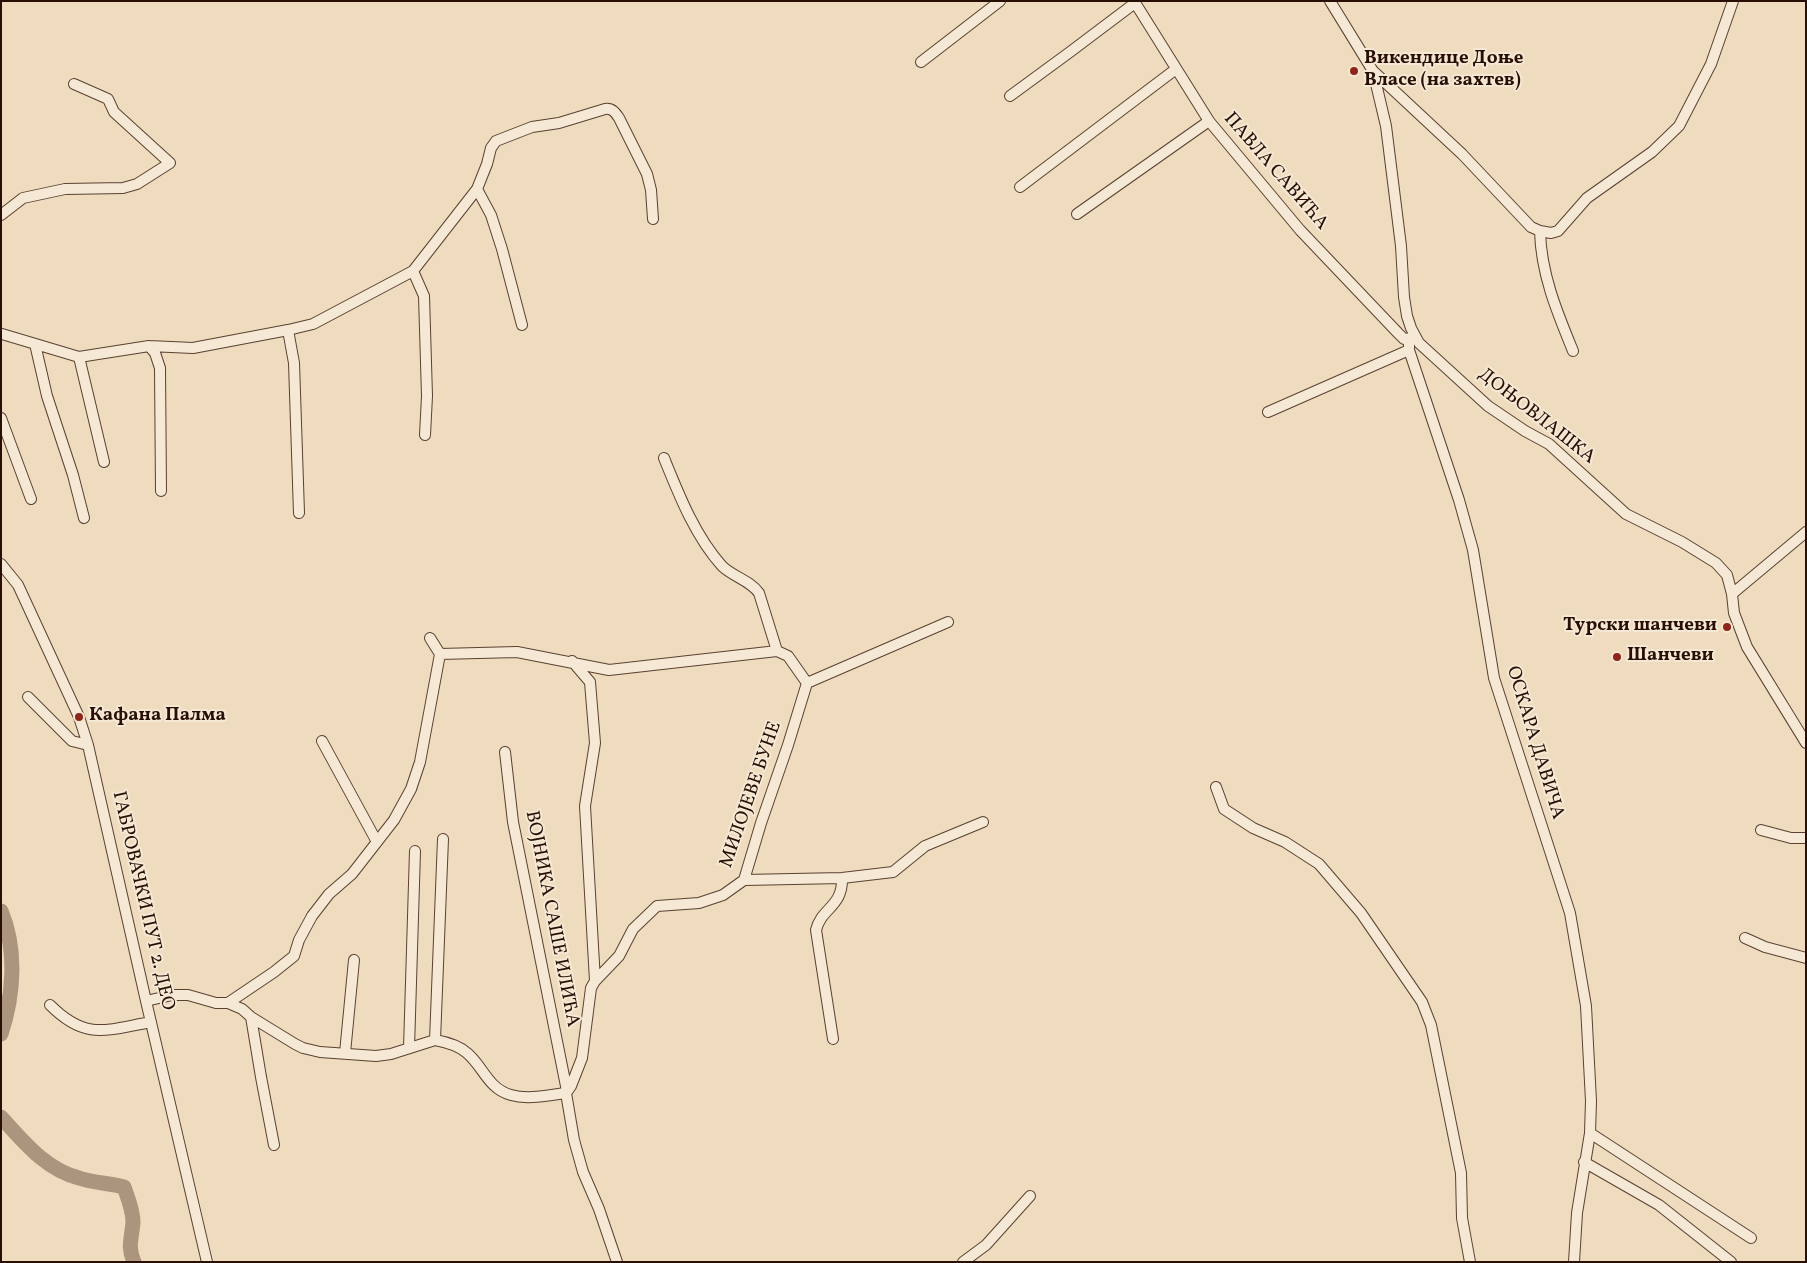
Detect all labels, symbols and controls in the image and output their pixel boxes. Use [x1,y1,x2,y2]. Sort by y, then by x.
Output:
place label: Викендице Доње Власе (на захтев) [1364,49,1523,93]
marker: Викендице Доње Власе (на захтев) [1348,65,1360,77]
street label: ПАВЛА САВИЋА [1218,109,1332,235]
street label: ДОЊОВЛАШКА [1473,364,1599,470]
place label: Турски шанчеви [1563,616,1717,638]
marker: Турски шанчеви [1721,621,1733,633]
place label: Шанчеви [1627,646,1714,668]
marker: Шанчеви [1611,651,1623,663]
street label: ОСКАРА ДАВИЧА [1500,664,1568,822]
place label: Кафана Палма [89,706,226,728]
marker: Кафана Палма [73,711,85,723]
street label: МИЛОЈЕВЕ БУНЕ [716,719,788,871]
street label: ГАБРОВАЧКИ ПУТ 2. ДЕО [106,789,178,1013]
street label: ВОЈНИКА САШЕ ИЛИЋА [519,809,583,1029]

